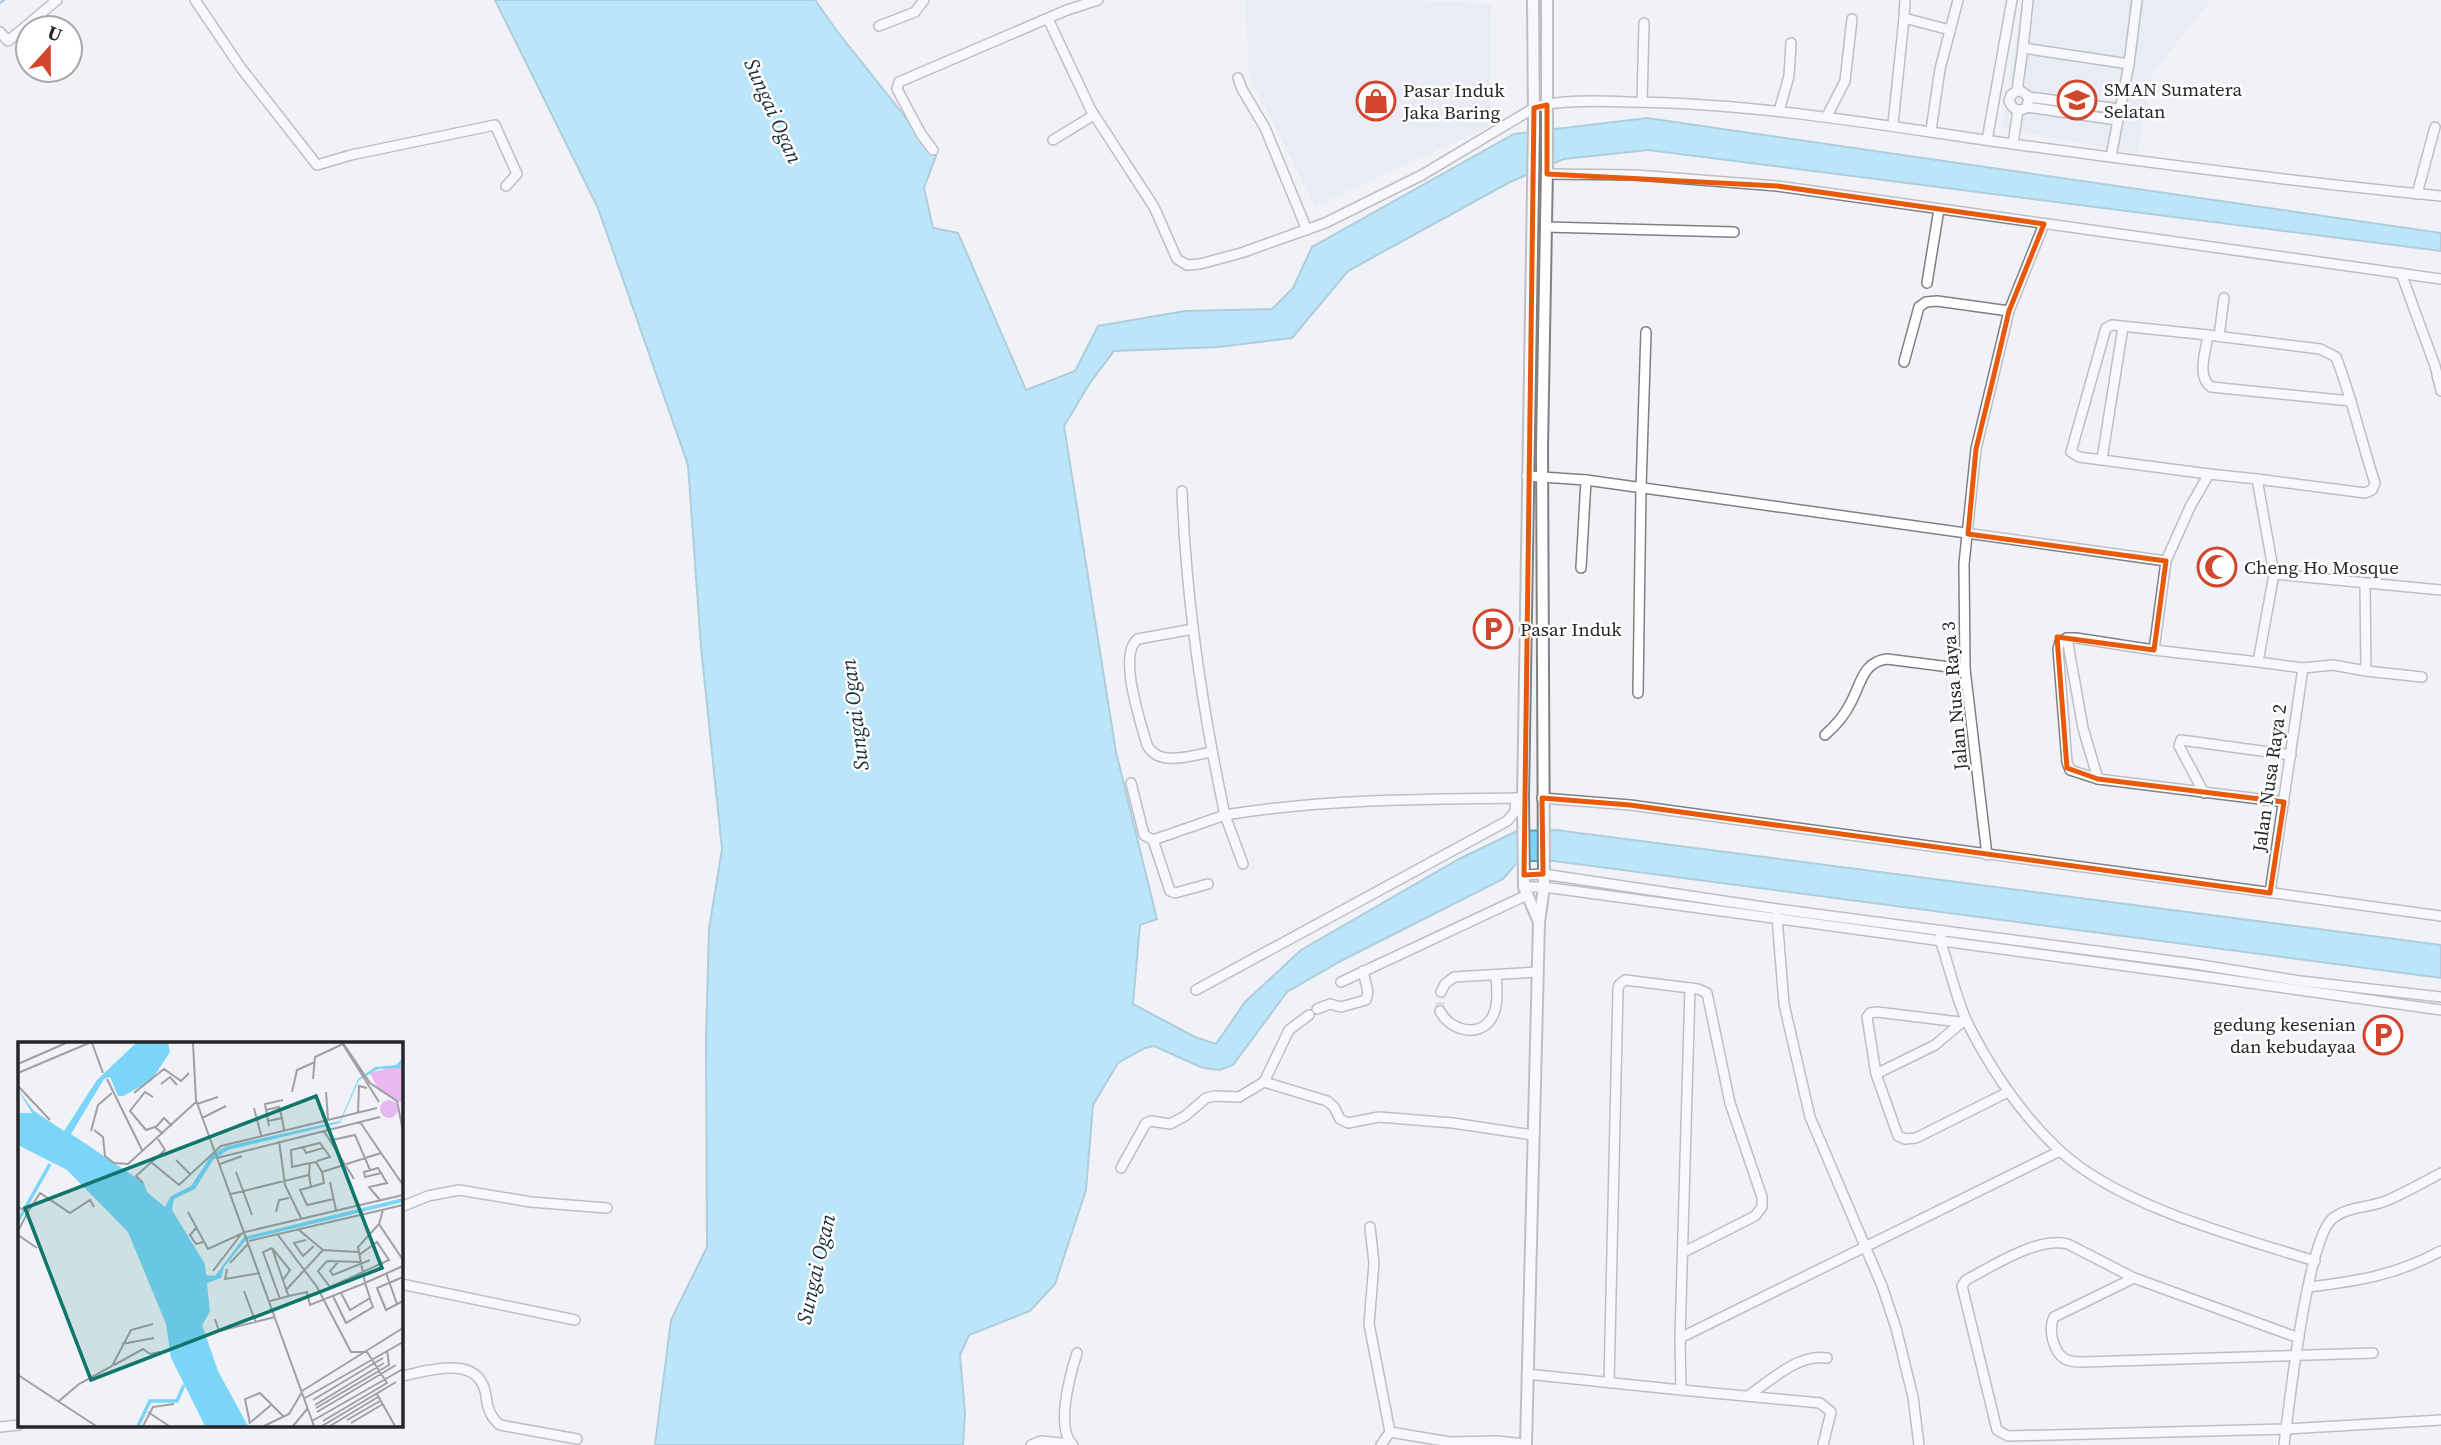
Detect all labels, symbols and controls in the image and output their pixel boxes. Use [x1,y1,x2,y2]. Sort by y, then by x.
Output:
north arrow [14,14,84,84]
text: U [44,19,66,48]
water label: Sungai Ogan [737,54,810,168]
place label: SMAN Sumatera Selatan [2104,76,2243,124]
place label: Pasar Induk Jaka Baring [1402,77,1505,125]
school or university icon: SMAN Sumatera Selatan [2056,79,2098,121]
shop icon: Pasar Induk Jaka Baring [1355,80,1397,122]
mosque icon: Cheng Ho Mosque [2196,546,2238,588]
place label: Cheng Ho Mosque [2244,554,2399,580]
parking icon: Pasar Induk [1472,608,1514,650]
place label: Pasar Induk [1520,616,1622,642]
street label: Jalan Nusa Raya 3 [1935,621,1974,772]
water label: Sungai Ogan [833,657,876,773]
street label: Jalan Nusa Raya 2 [2246,702,2292,855]
place label: gedung kesenian dan kebudayaa [2213,1011,2356,1059]
parking icon: gedung kesenian dan kebudayaa [2362,1014,2404,1056]
inset map [18,1042,402,1428]
water label: Sungai Ogan [789,1211,842,1327]

